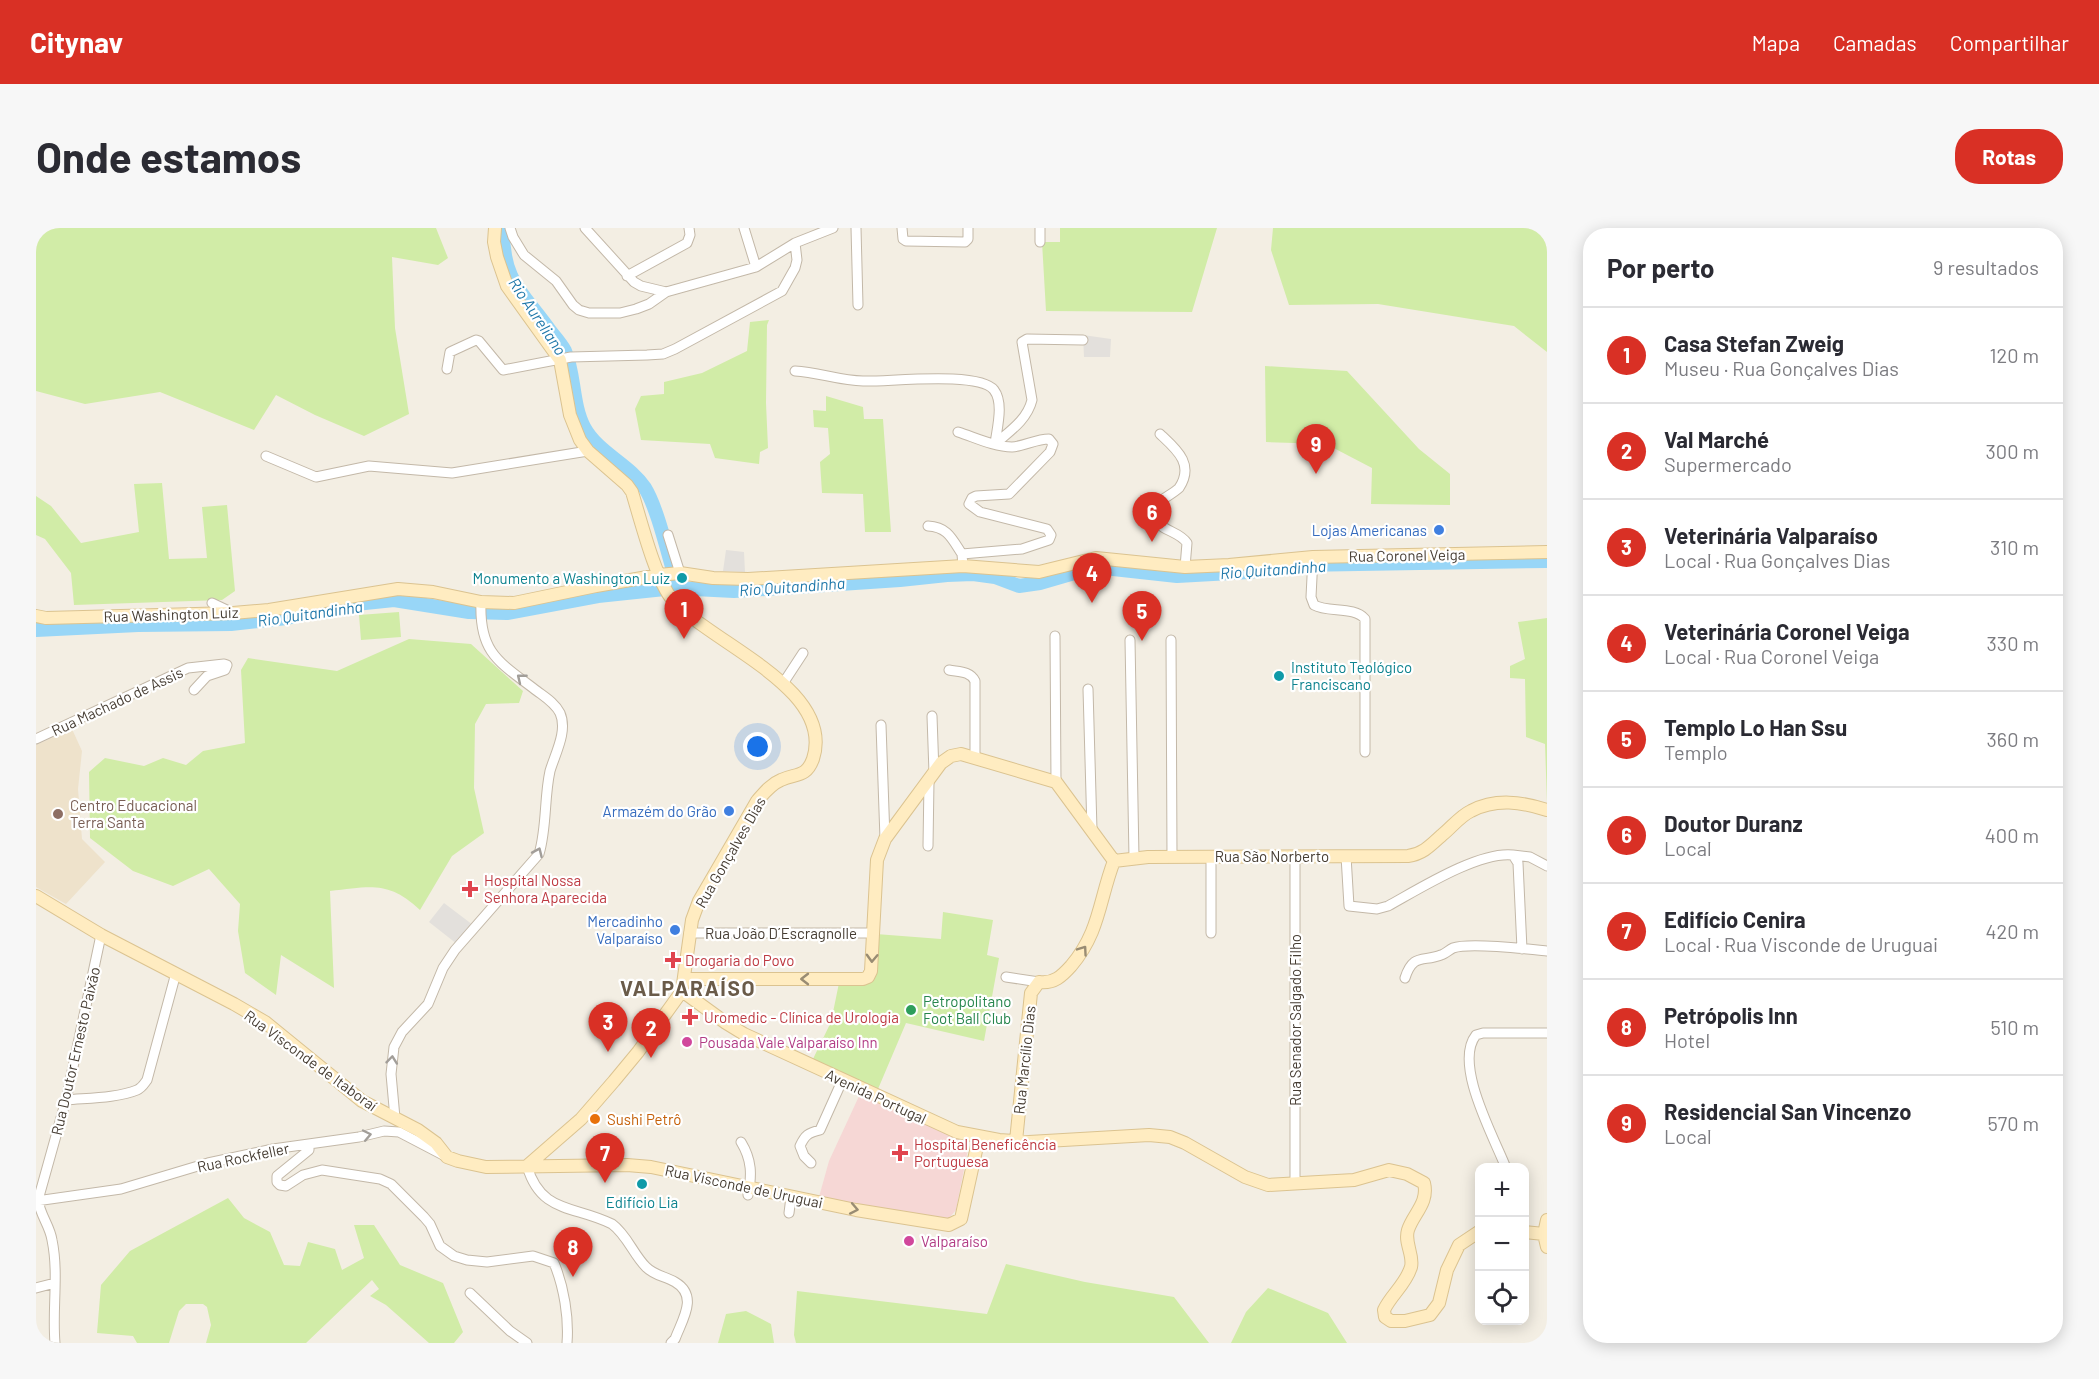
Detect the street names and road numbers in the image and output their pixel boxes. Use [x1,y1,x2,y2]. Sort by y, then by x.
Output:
street label: Rua Coronel Veiga [1348,545,1466,565]
street label: Rua Washington Luiz [103,603,239,625]
street label: Rua Machado de Assis [49,663,185,739]
street label: Rua Gonçalves Dias [691,793,769,911]
street label: Rua São Norberto [1215,847,1329,865]
street label: Rua João D´Escragnolle [705,924,857,942]
street label: Rua Senador Salgado Filho [1286,934,1304,1106]
street label: Rua Doutor Ernesto Paixão [47,965,103,1137]
street label: Rua Marcílio Dias [1009,1005,1039,1115]
street label: Rua Visconde de Itaboraí [241,1006,381,1114]
street label: Avenida Portugal [823,1065,929,1127]
street label: Rua Rockfeller [195,1138,291,1176]
street label: Rua Visconde de Uruguai [663,1160,825,1212]

